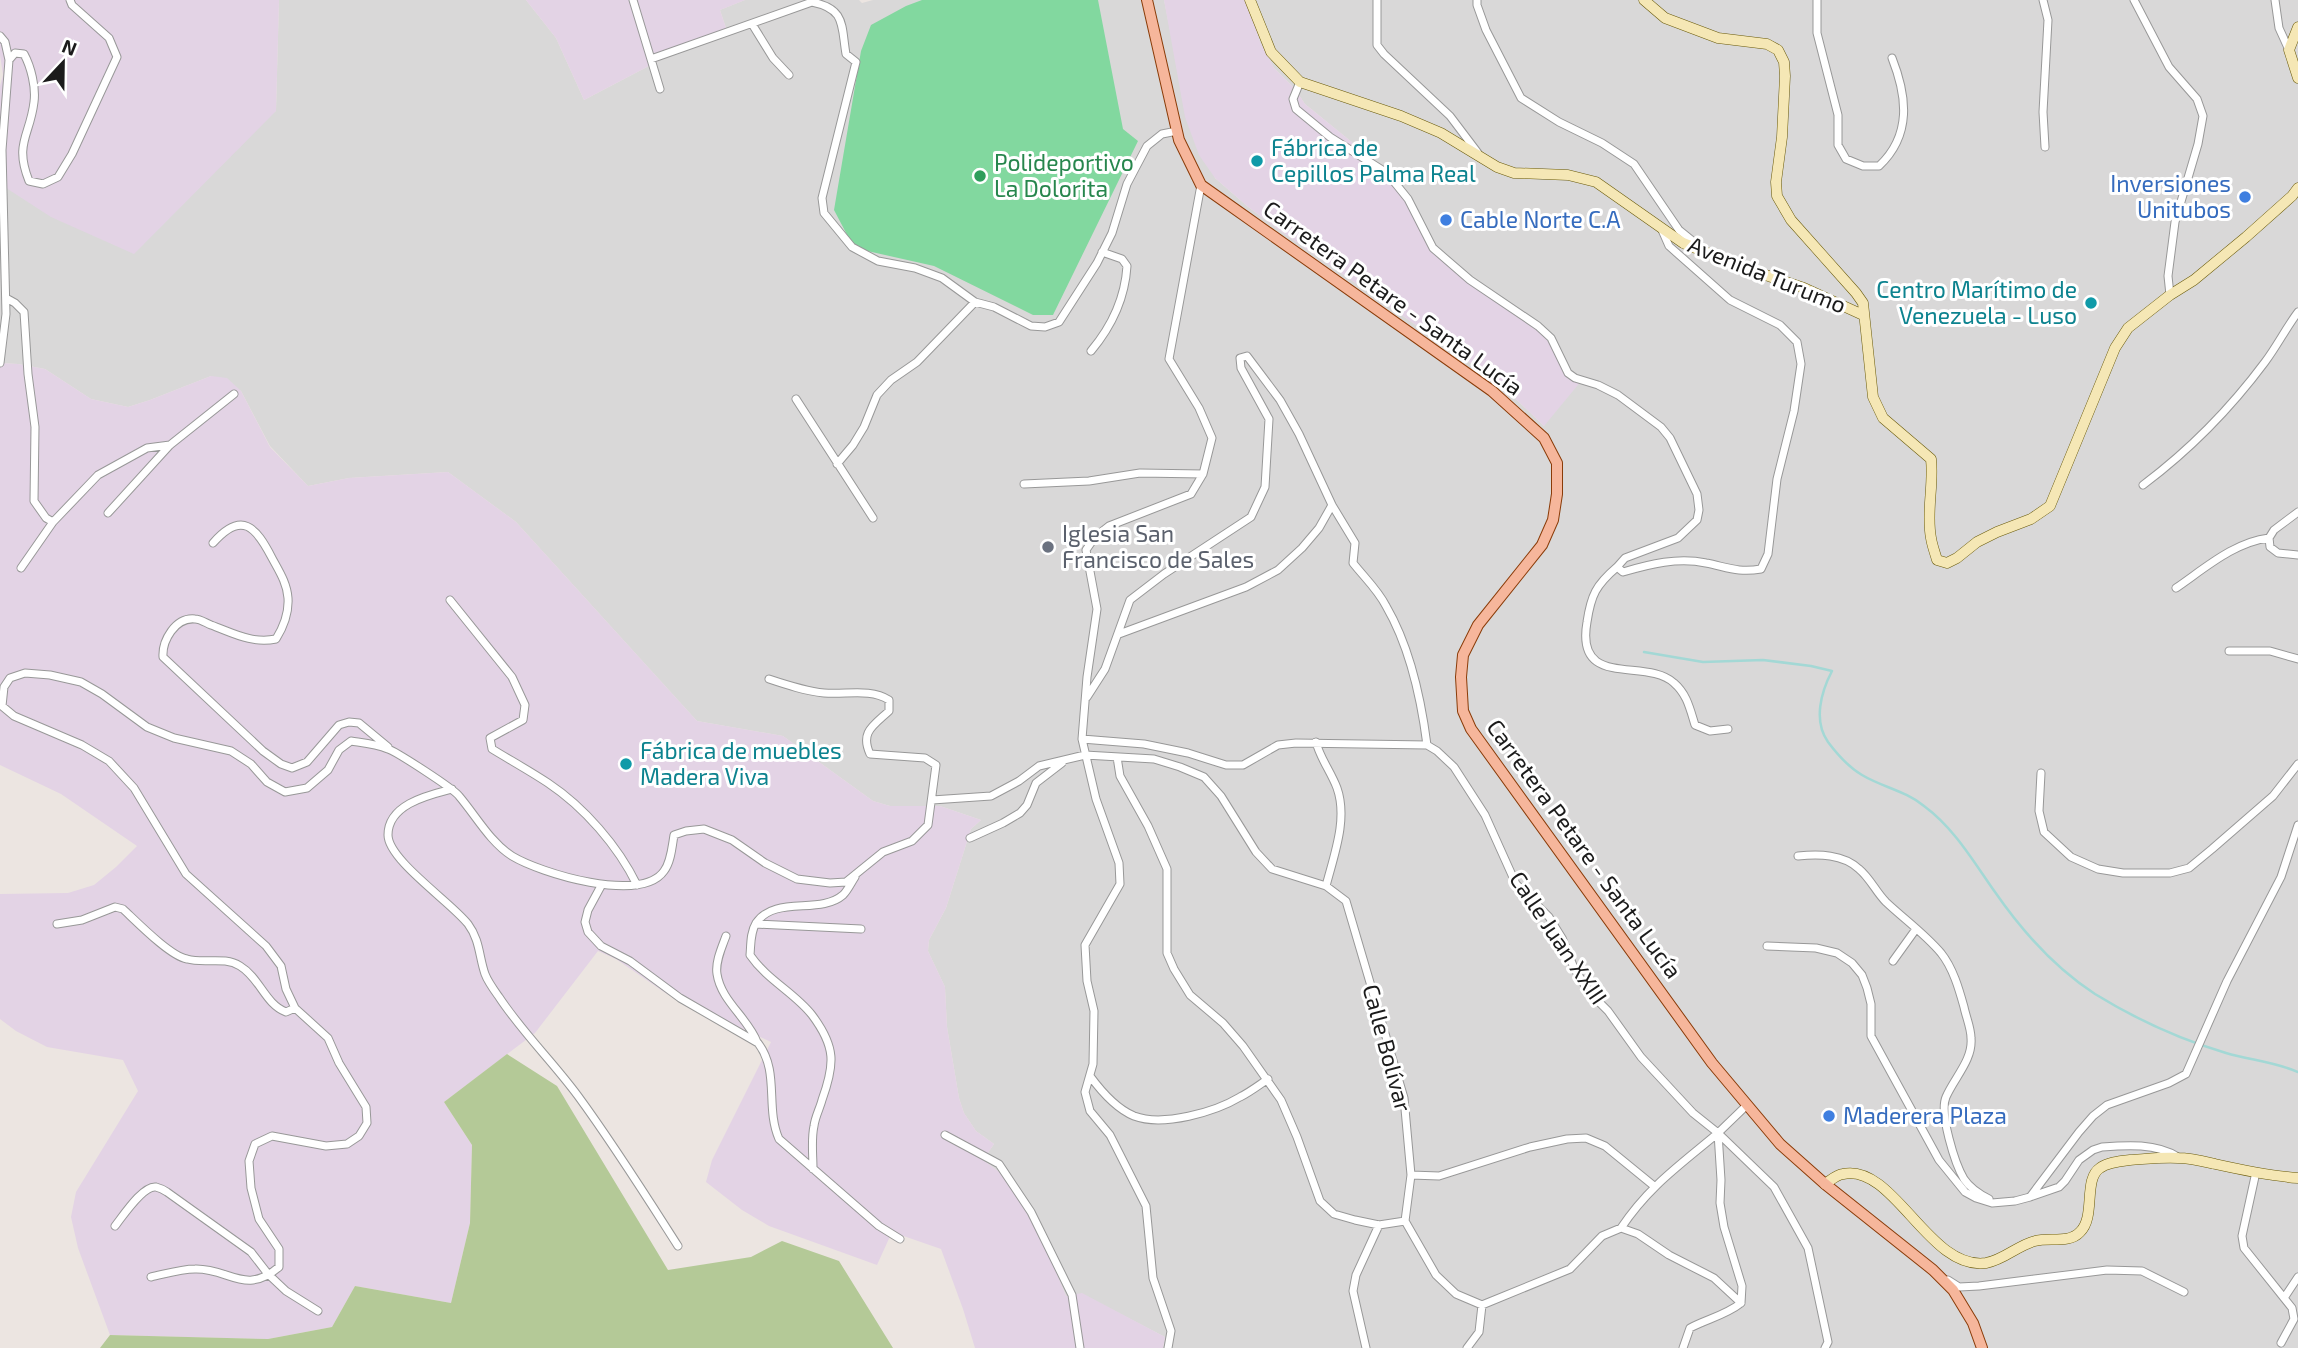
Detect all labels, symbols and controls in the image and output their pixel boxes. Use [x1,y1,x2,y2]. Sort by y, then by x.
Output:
north arrow [28,28,98,98]
text: N [59,34,80,60]
place label: Fábrica de Cepillos Palma Real [1271,133,1476,187]
place label: Polideportivo La Dolorita [994,148,1134,202]
marker: Fábrica de Cepillos Palma Real [1249,153,1265,169]
marker: Polideportivo La Dolorita [972,168,988,184]
place label: Inversiones Unitubos [2110,169,2231,223]
marker: Inversiones Unitubos [2237,189,2253,205]
street label: Carretera Petare - Santa Lucía [1259,194,1529,401]
place label: Cable Norte C.A [1460,205,1621,233]
marker: Cable Norte C.A [1438,212,1454,228]
street label: Avenida Turumo [1684,230,1850,318]
place label: Centro Marítimo de Venezuela - Luso [1876,275,2077,329]
marker: Centro Marítimo de Venezuela - Luso [2083,295,2099,311]
place label: Iglesia San Francisco de Sales [1062,519,1254,573]
marker: Iglesia San Francisco de Sales [1040,539,1056,555]
street label: Carretera Petare - Santa Lucía [1481,713,1688,983]
place label: Fábrica de muebles Madera Viva [640,736,842,790]
marker: Fábrica de muebles Madera Viva [618,756,634,772]
street label: Calle Juan XXIII [1504,866,1614,1009]
street label: Calle Bolívar [1358,981,1418,1114]
place label: Maderera Plaza [1843,1101,2007,1129]
marker: Maderera Plaza [1821,1108,1837,1124]

